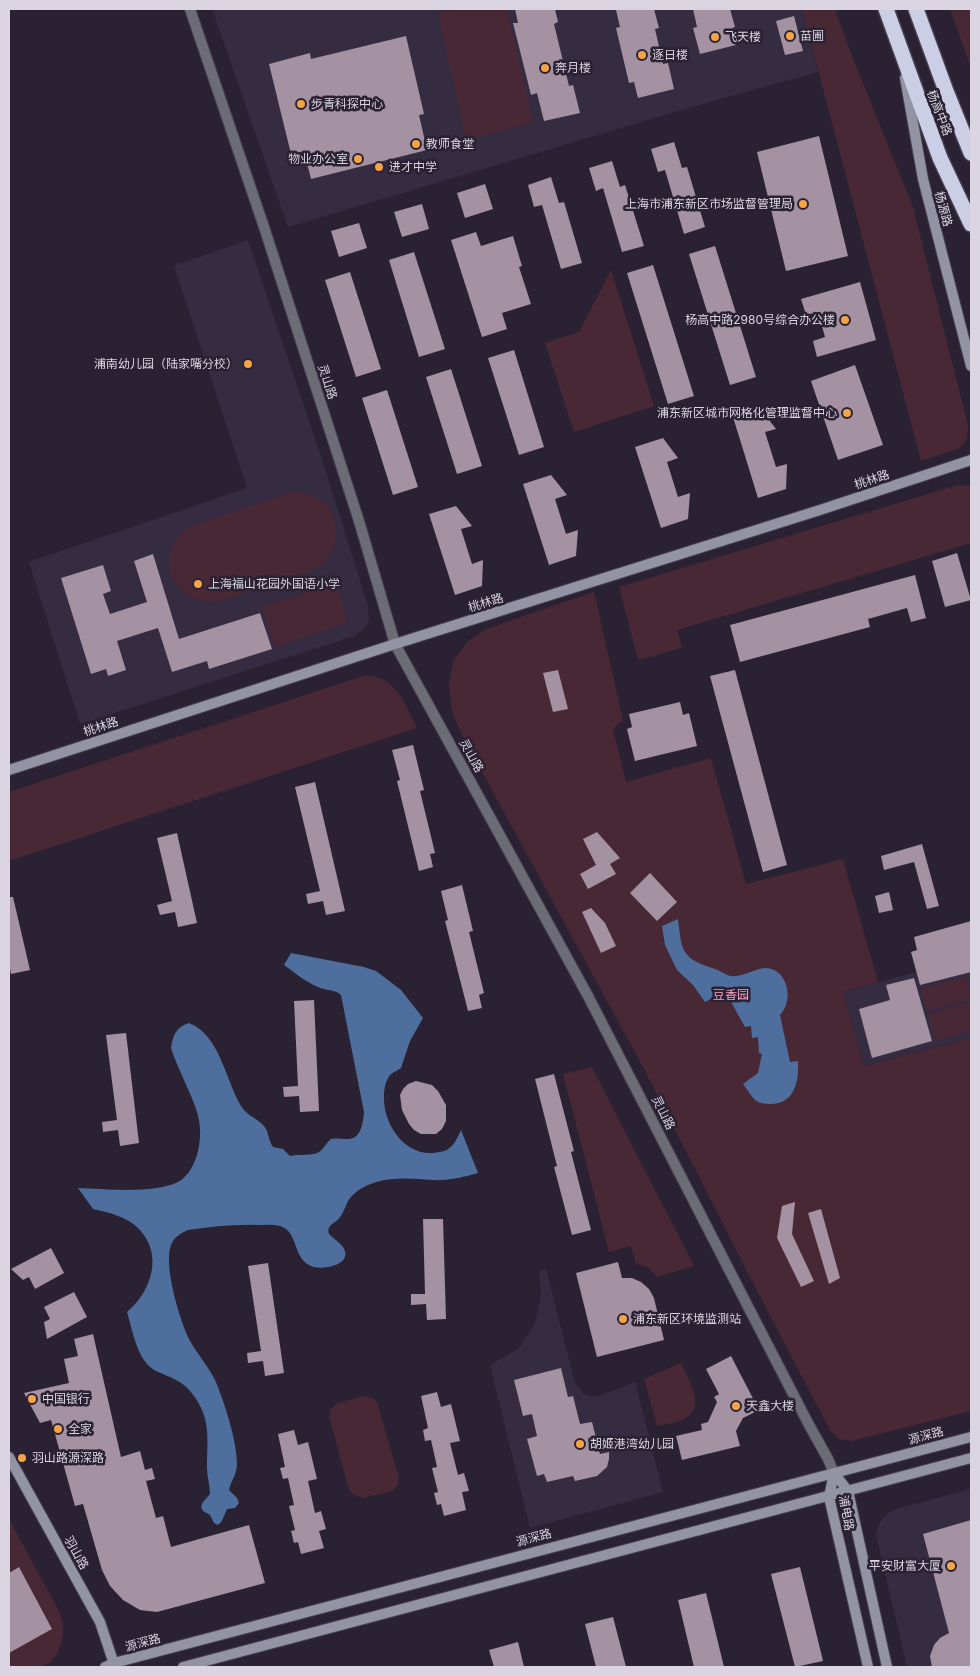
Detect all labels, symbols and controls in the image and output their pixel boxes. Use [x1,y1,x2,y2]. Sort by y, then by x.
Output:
place label: 苗圃 [800,29,824,43]
place label: 飞天楼 [725,30,761,44]
marker: 苗圃 [784,30,796,42]
marker: 飞天楼 [709,31,721,43]
place label: 逐日楼 [652,48,688,62]
marker: 逐日楼 [636,49,648,61]
place label: 奔月楼 [555,61,591,75]
marker: 奔月楼 [539,62,551,74]
street label: 杨高中路 [924,88,954,138]
place label: 步青科探中心 [311,97,383,111]
marker: 步青科探中心 [295,98,307,110]
place label: 教师食堂 [426,137,474,151]
marker: 教师食堂 [410,138,422,150]
place label: 物业办公室 [288,152,348,166]
marker: 物业办公室 [352,153,364,165]
place label: 进才中学 [389,160,437,174]
marker: 进才中学 [373,161,385,173]
street label: 杨源路 [931,190,955,228]
place label: 上海市浦东新区市场监督管理局 [625,197,793,211]
marker: 上海市浦东新区市场监督管理局 [797,198,809,210]
place label: 杨高中路2980号综合办公楼 [685,313,835,327]
marker: 杨高中路2980号综合办公楼 [839,314,851,326]
place label: 浦南幼儿园（陆家嘴分校） [94,357,238,371]
marker: 浦南幼儿园（陆家嘴分校） [242,358,254,370]
street label: 灵山路 [315,363,339,401]
place label: 浦东新区城市网格化管理监督中心 [657,406,837,420]
marker: 浦东新区城市网格化管理监督中心 [841,407,853,419]
street label: 桃林路 [853,468,891,492]
place label: 上海福山花园外国语小学 [208,577,340,591]
marker: 上海福山花园外国语小学 [192,578,204,590]
street label: 桃林路 [467,591,505,615]
street label: 桃林路 [82,715,120,739]
street label: 灵山路 [456,737,486,775]
park label: 豆香园 [713,988,749,1002]
street label: 灵山路 [648,1094,678,1132]
place label: 浦东新区环境监测站 [633,1312,741,1326]
marker: 浦东新区环境监测站 [617,1313,629,1325]
place label: 中国银行 [42,1392,90,1406]
marker: 中国银行 [26,1393,38,1405]
place label: 天鑫大楼 [746,1399,794,1413]
marker: 天鑫大楼 [730,1400,742,1412]
place label: 全家 [68,1422,92,1436]
marker: 全家 [52,1423,64,1435]
street label: 源深路 [907,1424,945,1448]
place label: 胡姬港湾幼儿园 [590,1437,674,1451]
marker: 胡姬港湾幼儿园 [574,1438,586,1450]
place label: 羽山路源深路 [32,1451,104,1465]
marker: 羽山路源深路 [16,1452,28,1464]
street label: 浦电路 [836,1494,856,1532]
street label: 源深路 [515,1526,553,1550]
street label: 羽山路 [61,1534,91,1572]
place label: 平安财富大厦 [869,1559,941,1573]
marker: 平安财富大厦 [945,1560,957,1572]
street label: 源深路 [124,1631,162,1655]

